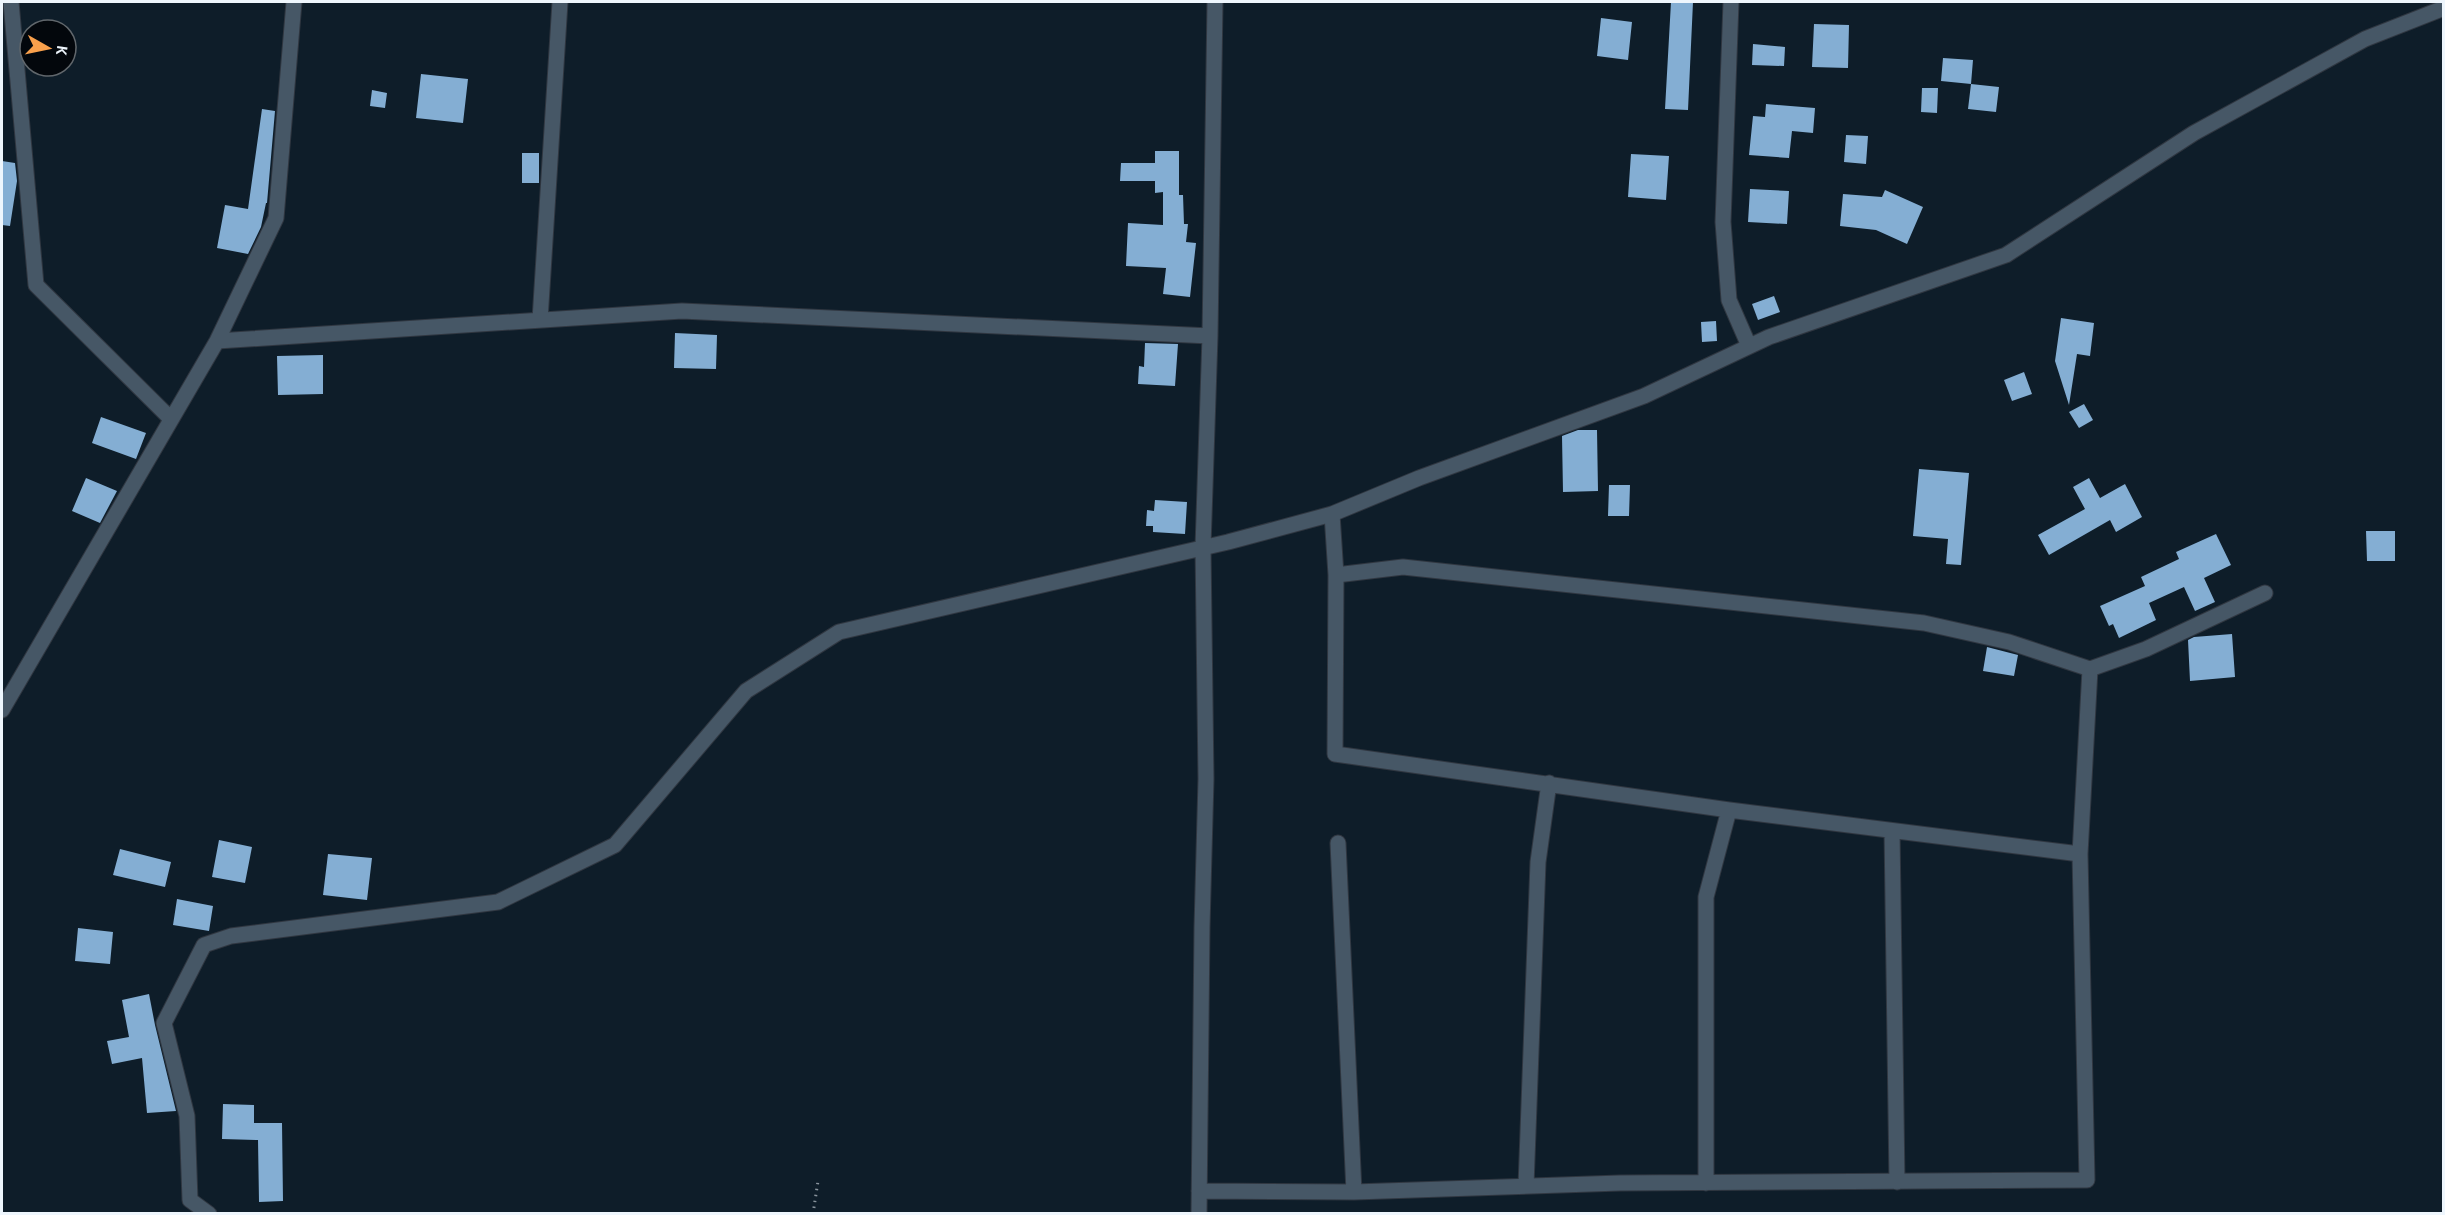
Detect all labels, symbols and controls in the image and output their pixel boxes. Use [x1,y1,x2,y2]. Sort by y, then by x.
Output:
north arrow [18,18,78,78]
text: K [53,44,70,57]

